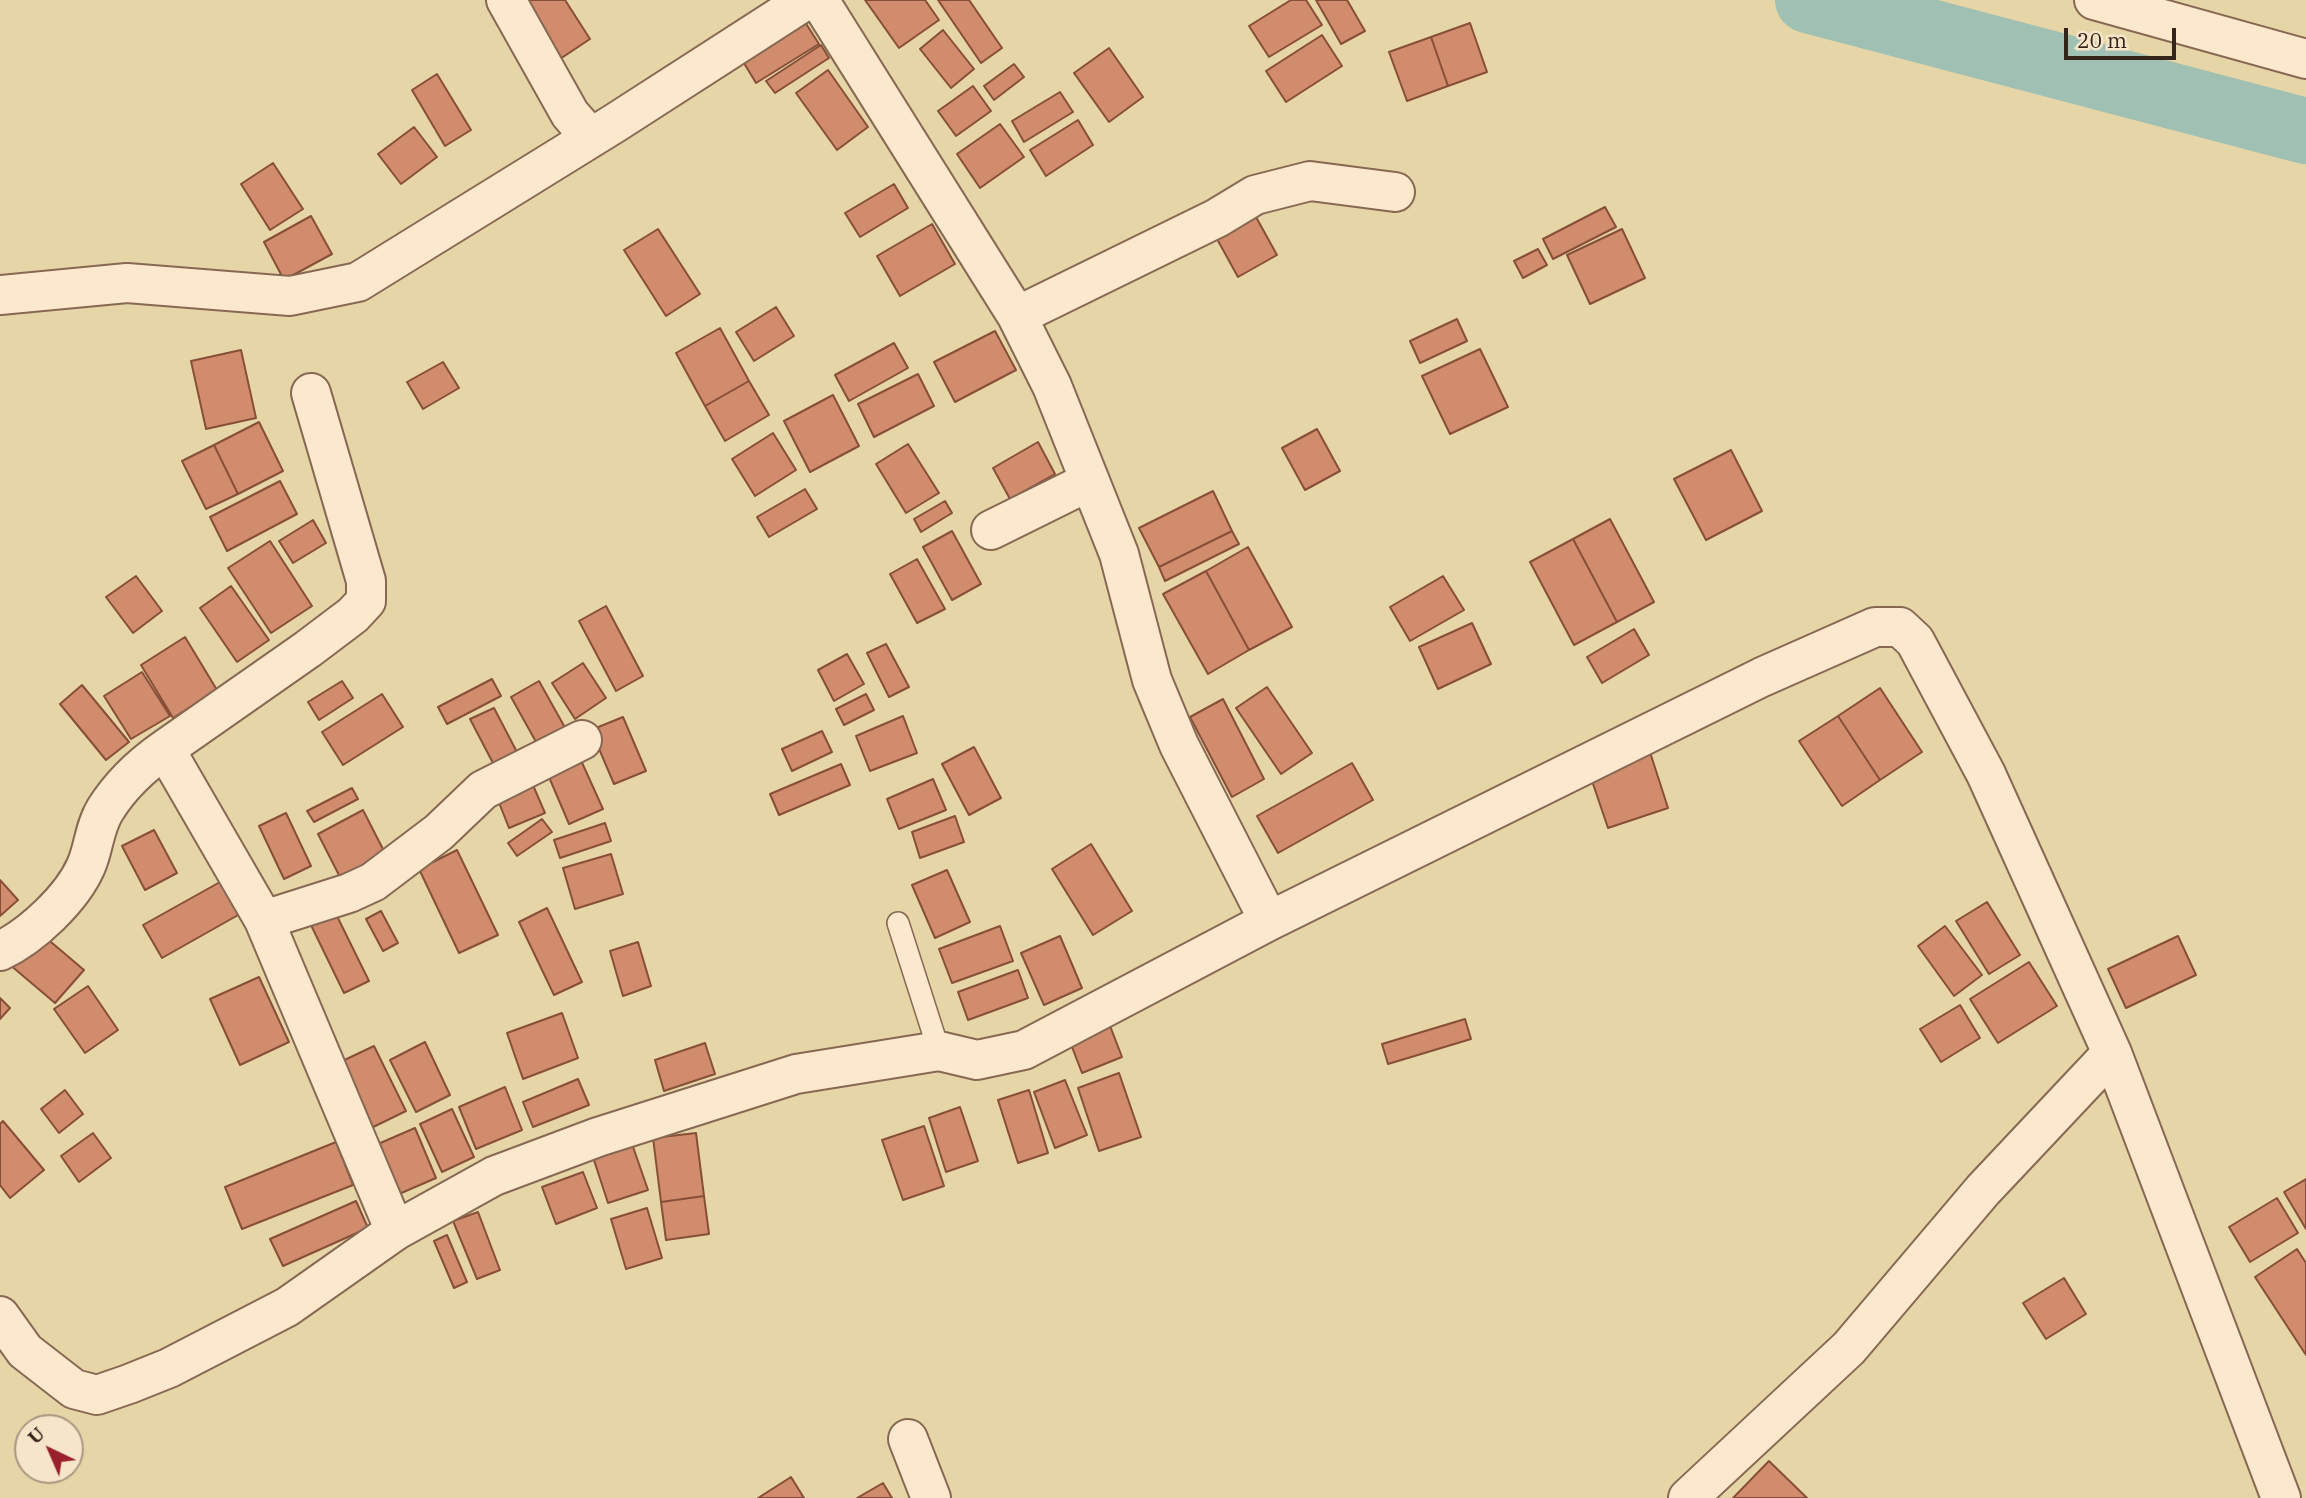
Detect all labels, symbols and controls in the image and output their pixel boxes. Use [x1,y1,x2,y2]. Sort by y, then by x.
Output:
scale bar [2068,14,2180,58]
text: 20 m [2077,26,2127,54]
north arrow [14,1414,84,1484]
text: U [22,1422,49,1449]

